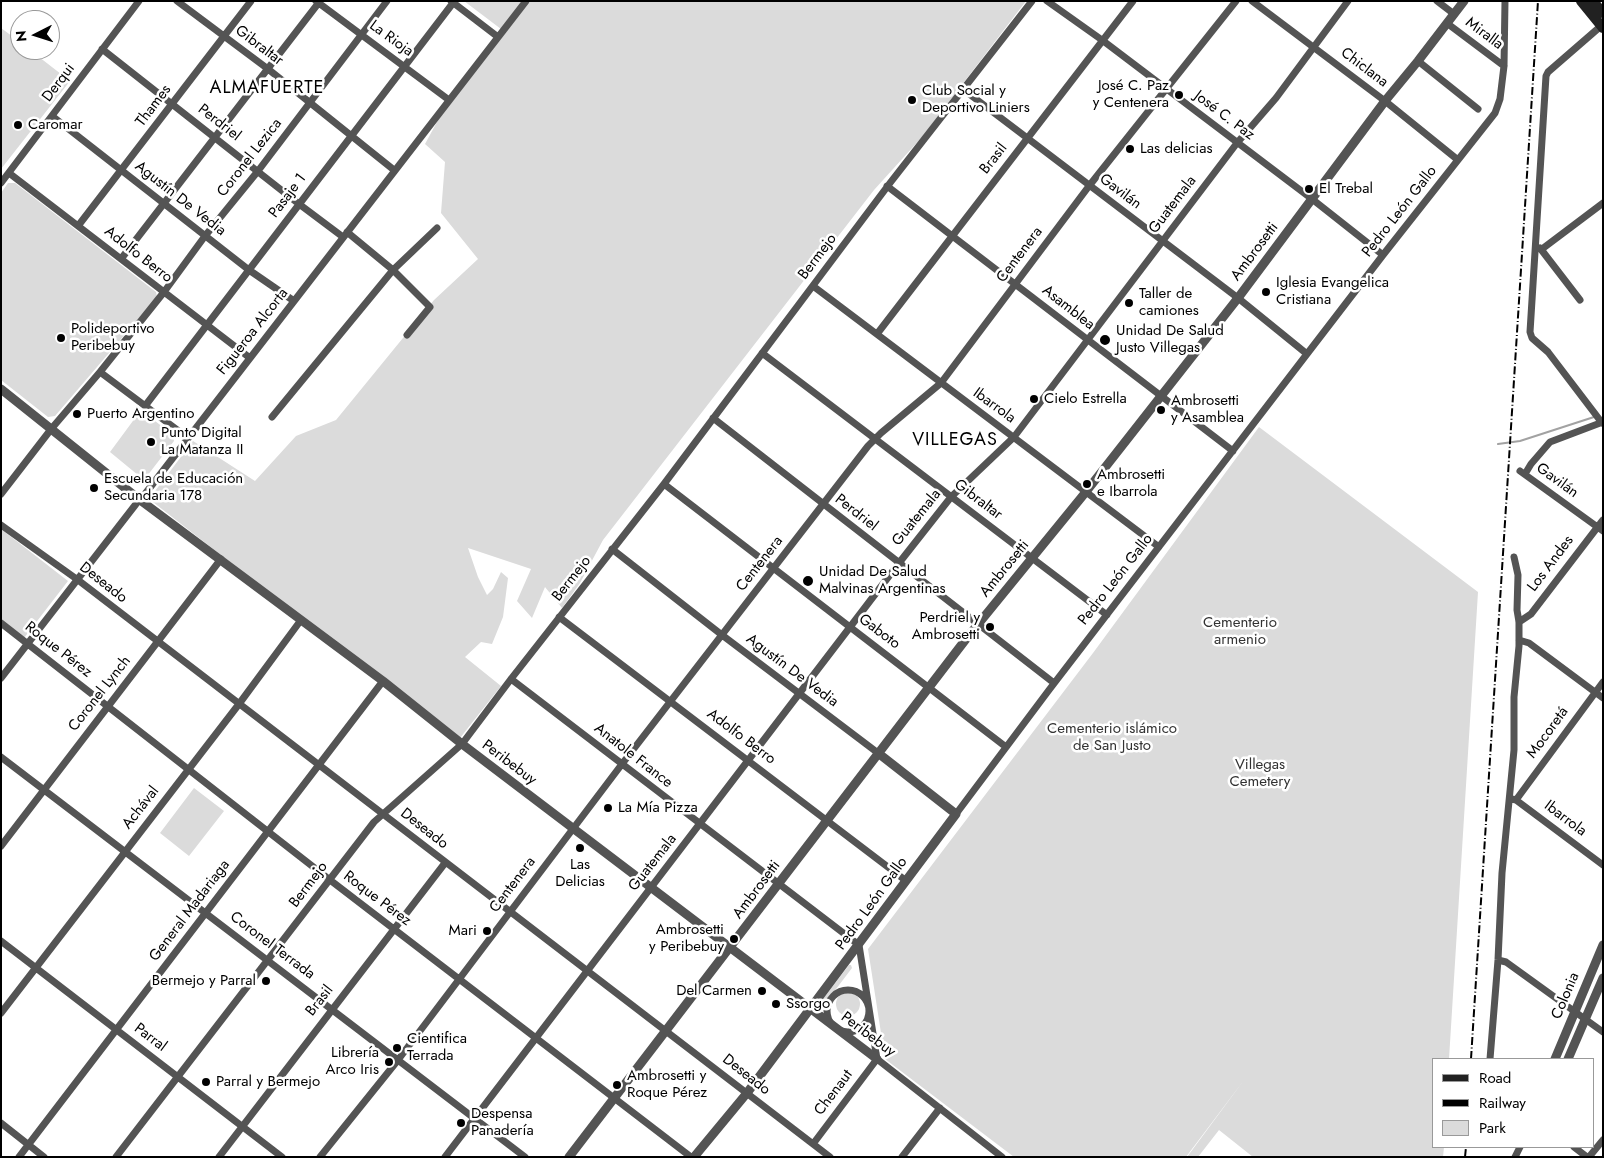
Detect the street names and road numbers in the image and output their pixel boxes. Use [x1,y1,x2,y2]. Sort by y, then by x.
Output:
street label: Miralla [1462,14,1506,54]
street label: La Rioja [366,17,416,61]
street label: Gibraltar [231,22,287,70]
street label: Chiclana [1337,44,1391,92]
street label: Derqui [39,60,79,106]
street label: Thames [133,82,175,130]
street label: José C. Paz [1190,87,1258,145]
street label: Perdriel [194,101,244,145]
street label: Coronel Lezica [214,115,286,201]
street label: Brasil [976,140,1012,178]
street label: Agustín De Vedia [131,158,229,240]
street label: Pedro León Gallo [1359,163,1441,261]
street label: Pasaje 1 [265,170,311,222]
street label: Gavilán [1095,170,1145,214]
street label: Guatemala [1145,173,1201,237]
street label: Ambrosetti [1227,219,1283,285]
street label: Adolfo Berro [100,223,176,287]
street label: Centenera [993,224,1047,286]
street label: Bermejo [795,231,841,283]
street label: Asamblea [1038,282,1098,334]
street label: Figueroa Alcorta [214,285,292,379]
street label: Ibarrola [969,385,1019,427]
street label: Gavilán [1532,460,1582,502]
street label: Gibraltar [950,476,1006,524]
street label: Guatemala [889,486,945,550]
street label: Perdriel [831,491,881,535]
street label: Pedro León Gallo [1075,531,1157,629]
street label: Los Andes [1524,532,1578,596]
street label: Centenera [733,533,787,595]
street label: Ambrosetti [977,537,1033,601]
street label: Bermejo [549,553,595,605]
street label: Deseado [76,559,130,607]
street label: Gaboto [855,611,903,653]
street label: Roque Pérez [21,618,95,682]
street label: Agustín De Vedia [742,630,842,712]
street label: Coronel Lynch [65,653,135,735]
street label: Mocoretá [1523,704,1573,762]
street label: Adolfo Berro [703,705,779,769]
street label: Anatole France [590,720,676,792]
street label: Peribebuy [478,737,540,789]
street label: Achával [119,783,163,833]
street label: Ibarrola [1540,797,1590,841]
street label: Deseado [397,805,451,853]
street label: Guatemala [625,831,681,895]
street label: Centenera [486,854,540,916]
street label: Pedro León Gallo [832,854,912,954]
street label: General Madariaga [146,857,234,965]
street label: Ambrosetti [729,857,785,923]
street label: Bermejo [286,859,332,911]
street label: Roque Pérez [340,868,414,930]
street label: Coronel Terrada [226,908,318,984]
street label: Colonia [1548,970,1584,1022]
street label: Brasil [302,982,338,1020]
street label: Peribebuy [837,1009,899,1061]
street label: Parral [130,1020,170,1056]
street label: Deseado [719,1051,773,1099]
street label: Chenaut [811,1067,857,1119]

